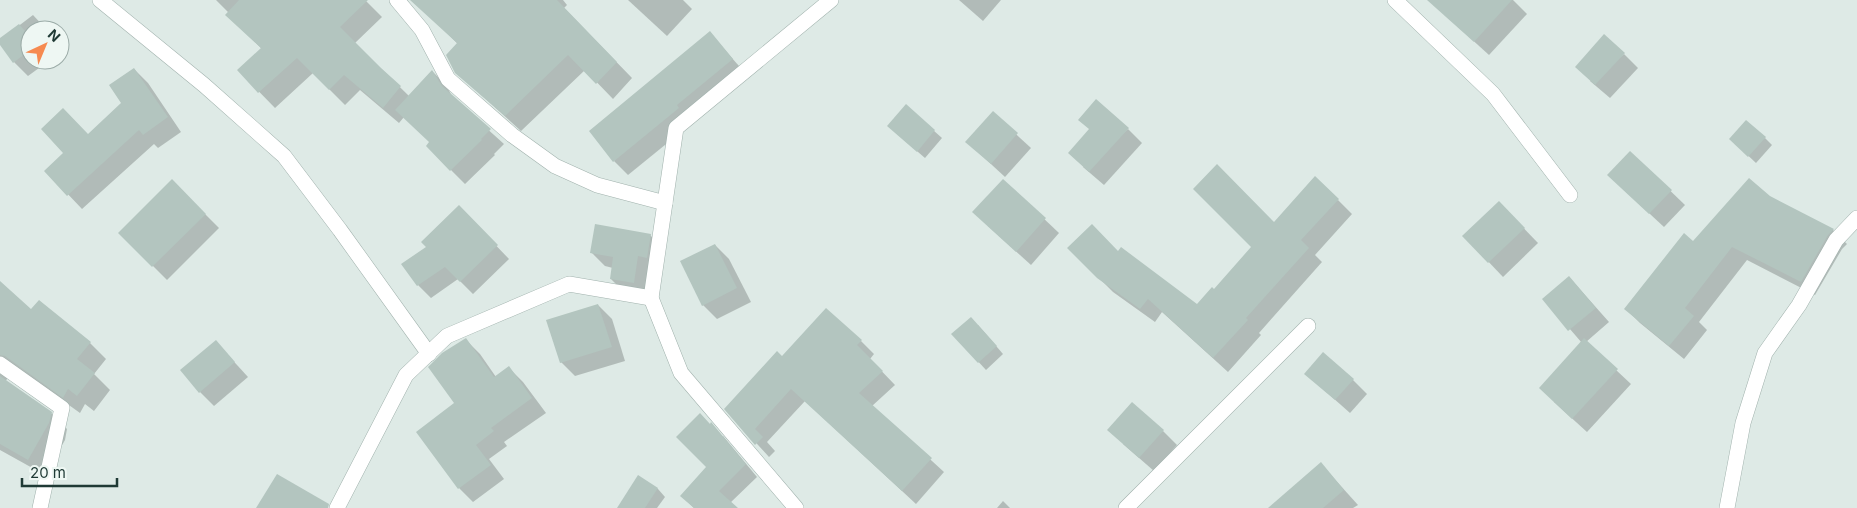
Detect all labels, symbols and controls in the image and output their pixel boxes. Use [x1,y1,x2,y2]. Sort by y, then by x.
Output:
north arrow [20,20,70,70]
text: N [45,25,64,45]
scale bar [22,456,118,488]
text: 20 m [30,463,66,482]

